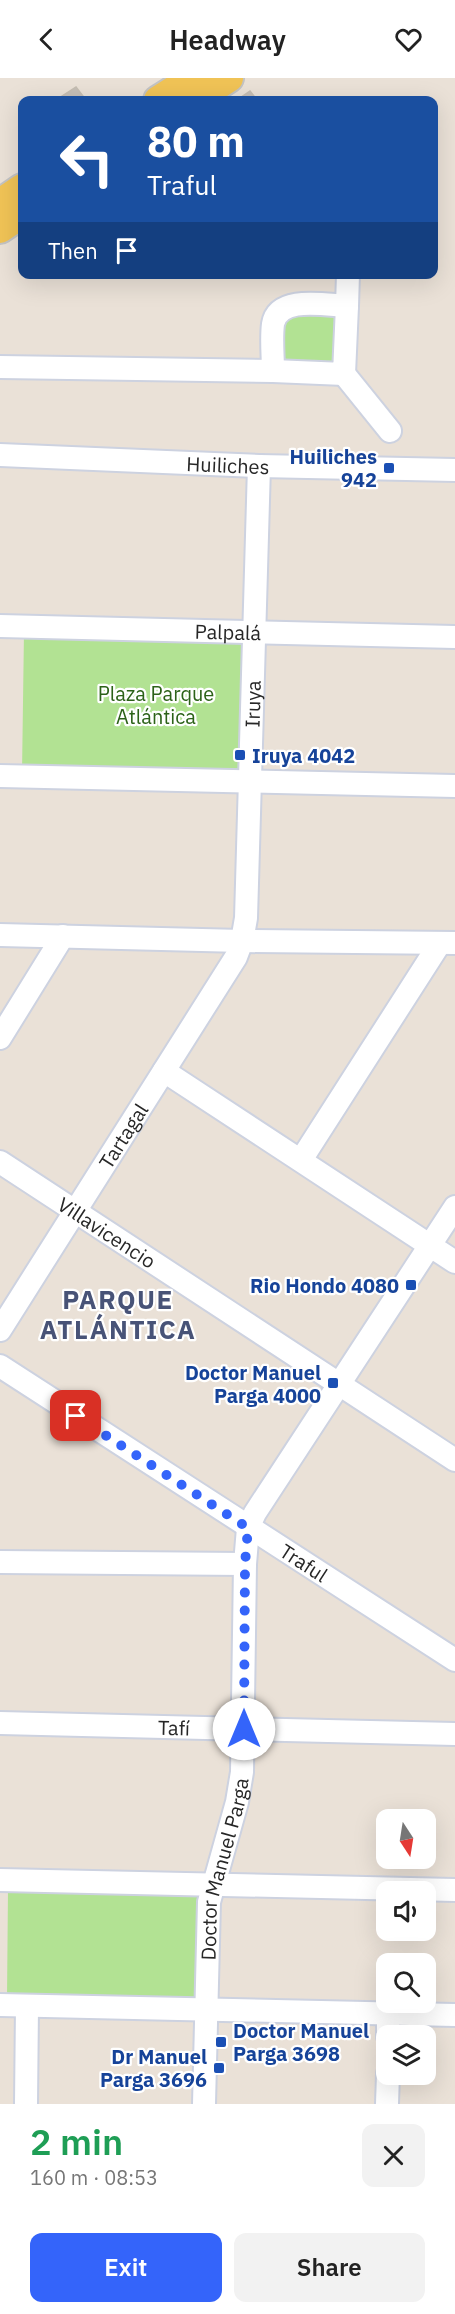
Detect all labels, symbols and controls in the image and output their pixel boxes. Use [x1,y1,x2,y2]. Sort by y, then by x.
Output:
text: Headway [169,22,286,57]
icon: back [30,23,63,56]
icon: heart [392,23,425,56]
text: 80 m [147,114,245,169]
icon: left [48,120,126,198]
text: Traful [147,167,217,202]
icon: arrive [110,234,143,267]
text: Then [48,236,98,265]
place label: Huiliches 942 [290,443,377,493]
street label: Huiliches [186,449,270,480]
marker: Huiliches 942 [382,461,396,475]
street label: Palpalá [194,617,262,646]
park label: Plaza Parque Atlántica [98,680,214,730]
street label: Iruya [238,680,266,728]
place label: Iruya 4042 [252,742,355,769]
marker: Iruya 4042 [233,748,247,762]
street label: Tartagal [92,1098,154,1173]
street label: Villavicencio [53,1190,161,1274]
place label: Rio Hondo 4080 [250,1272,399,1299]
marker: Rio Hondo 4080 [404,1278,418,1292]
district label: PARQUE ATLÁNTICA [40,1282,196,1346]
place label: Doctor Manuel Parga 4000 [185,1359,321,1409]
marker: Doctor Manuel Parga 4000 [326,1376,340,1390]
pin [50,1390,101,1441]
icon: arrive [59,1399,92,1432]
street label: Traful [275,1537,333,1588]
position arrow [212,1697,276,1761]
street label: Tafí [158,1713,190,1741]
street label: Doctor Manuel Parga [194,1775,254,1961]
north arrow [376,1809,436,1869]
map controls [376,1809,436,2085]
button: sound [376,1881,436,1941]
button: search [376,1953,436,2013]
place label: Doctor Manuel Parga 3698 [233,2017,369,2067]
button: layers [376,2025,436,2085]
marker: Doctor Manuel Parga 3698 [214,2035,228,2049]
place label: Dr Manuel Parga 3696 [100,2043,207,2093]
marker: Dr Manuel Parga 3696 [212,2061,226,2075]
text: 2 min [30,2118,123,2165]
button: close [362,2124,425,2187]
text: 160 m · 08:53 [30,2164,158,2191]
button: Exit [30,2233,222,2302]
button: Share [234,2233,425,2302]

